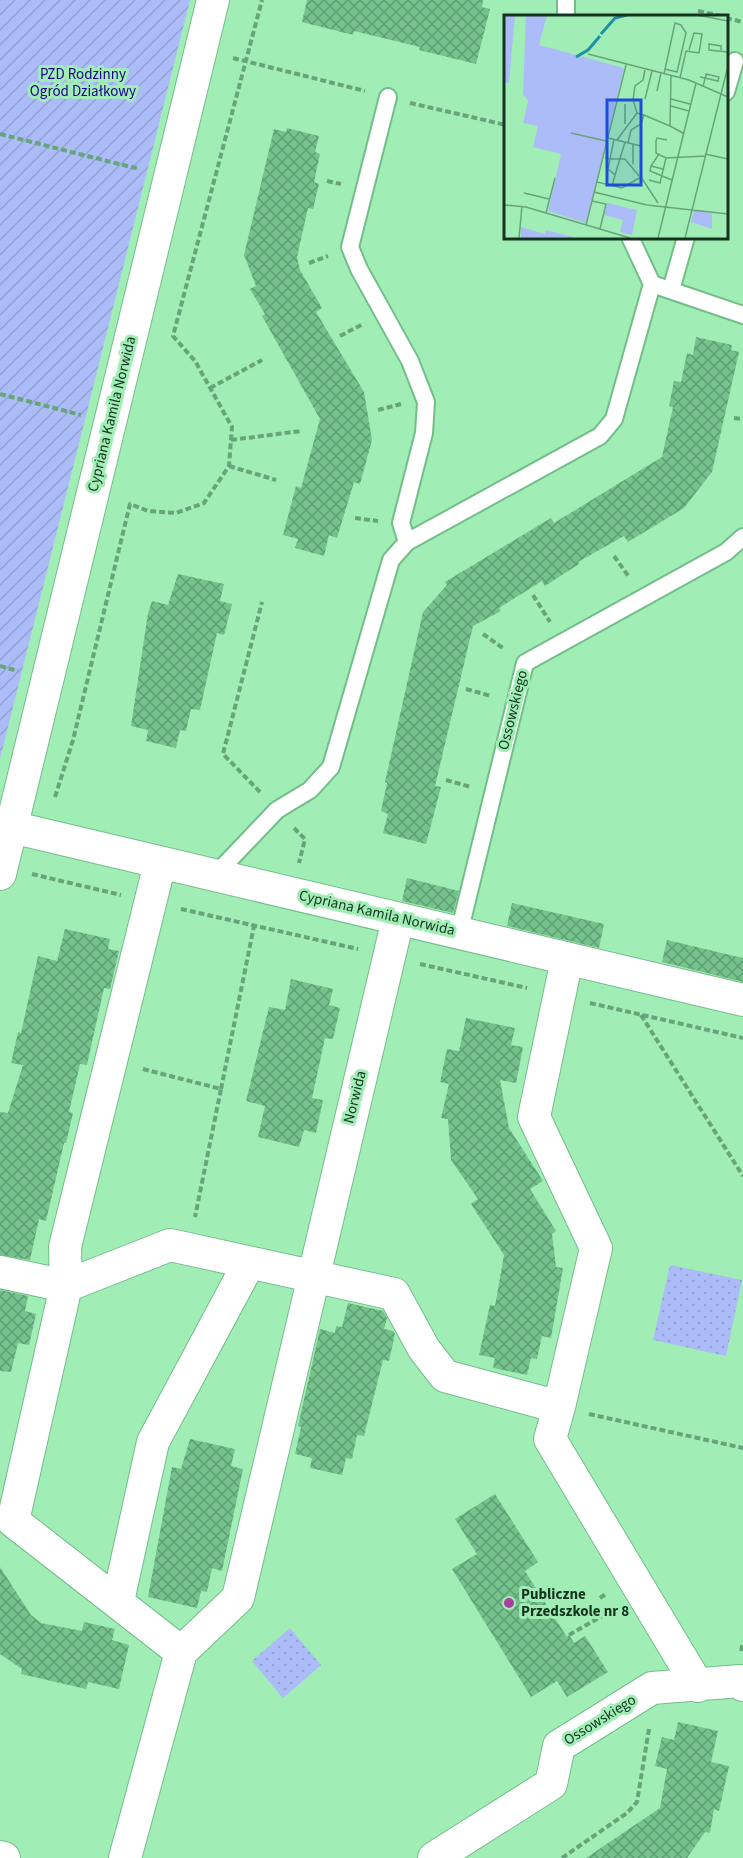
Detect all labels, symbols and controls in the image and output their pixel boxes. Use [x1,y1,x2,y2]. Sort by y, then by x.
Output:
inset map [504,15,728,238]
park label: PZD Rodzinny Ogród Działkowy [30,64,136,102]
street label: Cypriana Kamila Norwida [83,334,141,494]
street label: Ossowskiego [493,668,533,752]
street label: Cypriana Kamila Norwida [297,885,457,941]
street label: Norwida [338,1068,372,1126]
place label: Publiczne Przedszkole nr 8 [521,1584,629,1622]
marker: Publiczne Przedszkole nr 8 [502,1596,516,1610]
street label: Ossowskiego [560,1689,640,1751]

